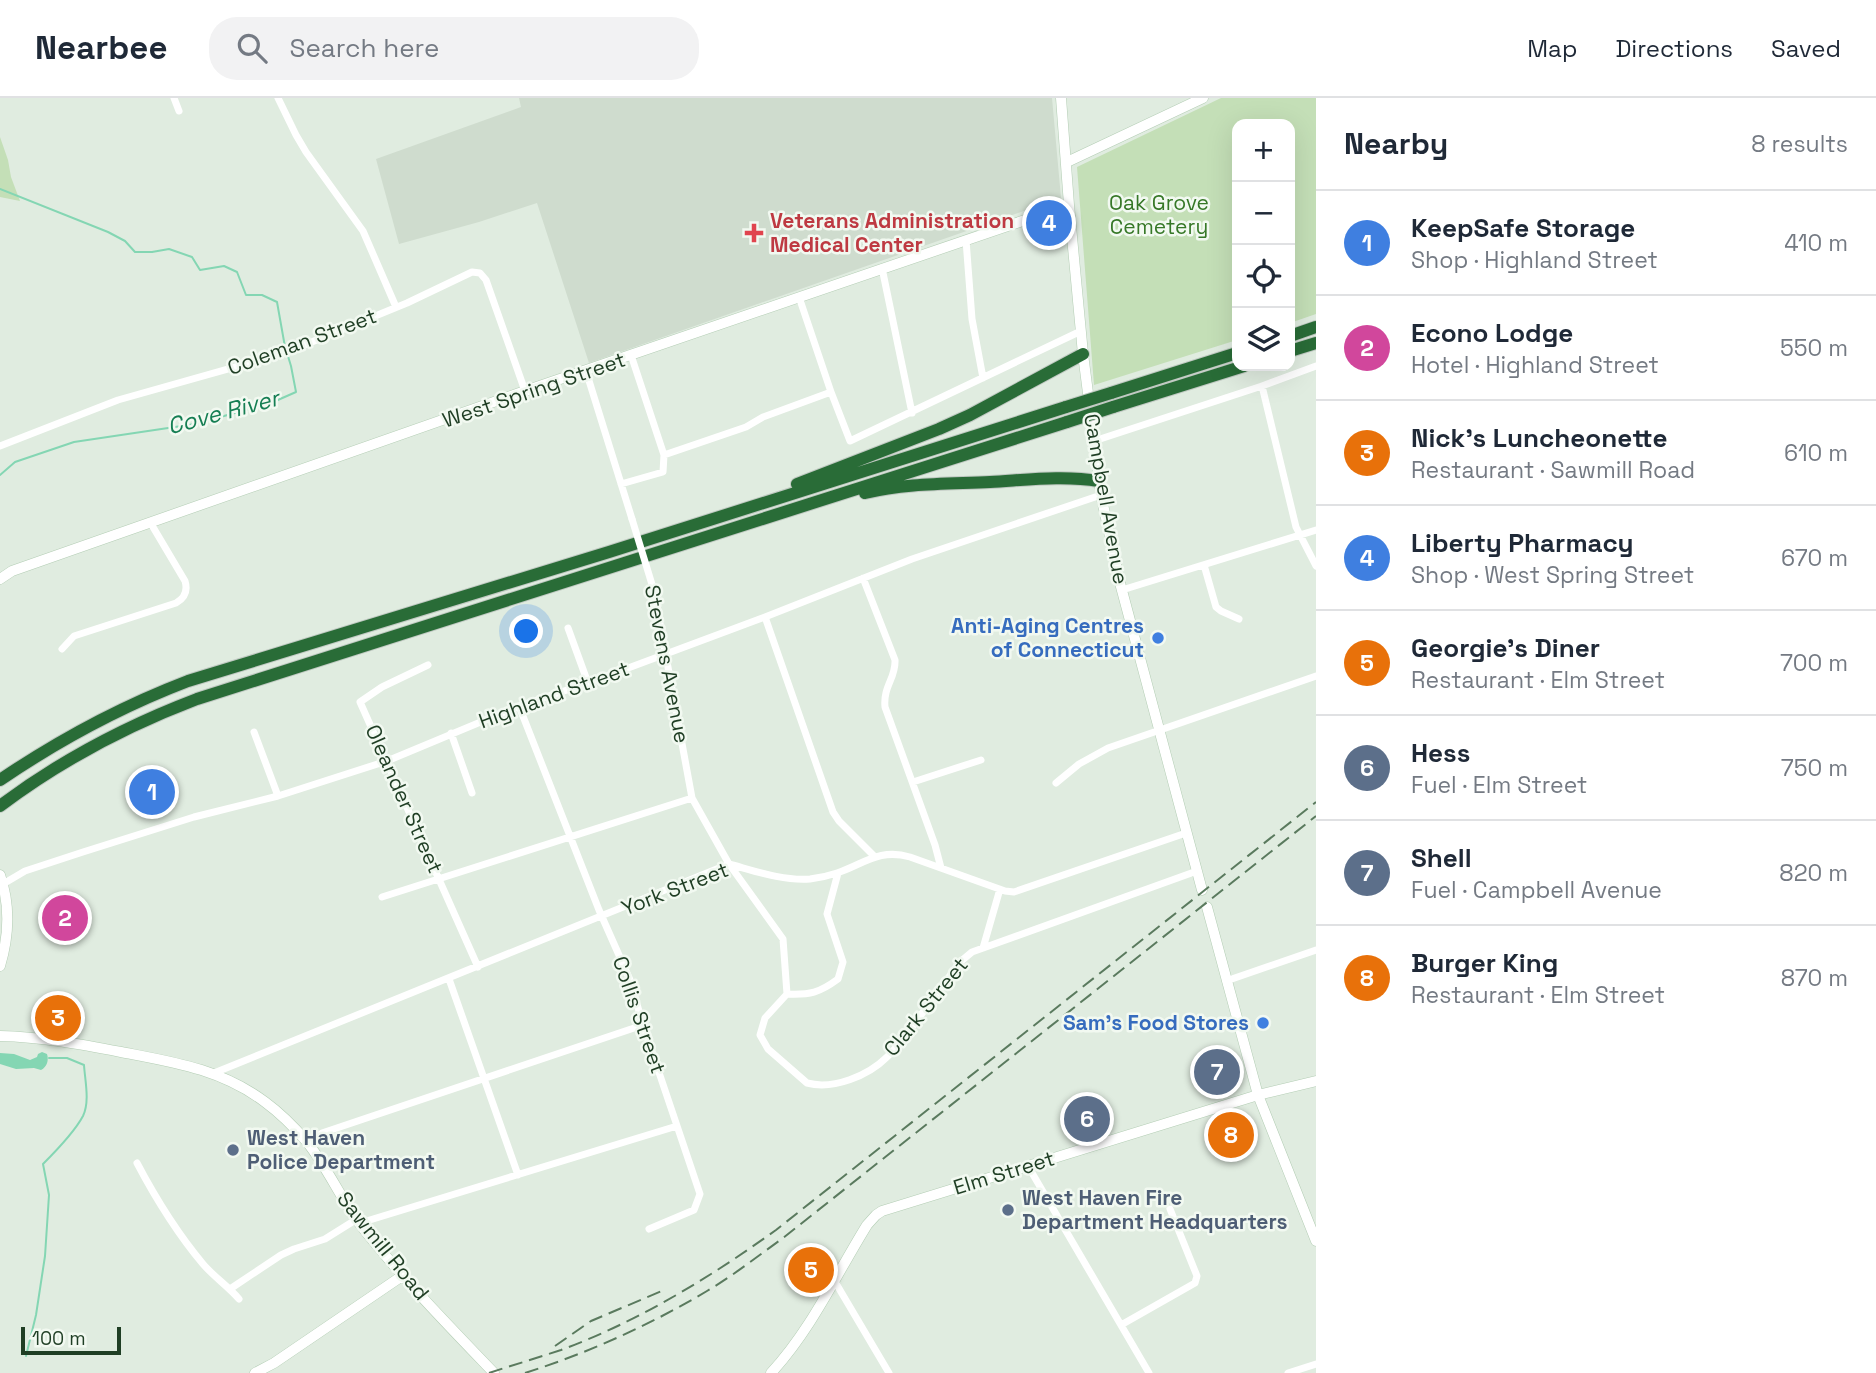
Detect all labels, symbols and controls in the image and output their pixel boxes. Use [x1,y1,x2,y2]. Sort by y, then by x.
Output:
search box [209,17,699,80]
text: Nearbee [35,27,167,69]
icon: search [233,29,271,67]
text: Search here [289,31,439,65]
text: Map [1527,33,1577,64]
text: Directions [1615,33,1733,64]
text: Saved [1771,33,1841,64]
map controls [1232,119,1295,371]
button: + [1232,119,1295,182]
text: Nearby [1344,124,1448,163]
text: 8 results [1751,129,1848,159]
button: − [1232,182,1295,245]
park label: Oak Grove Cemetery [1109,189,1209,240]
pin: 4 [1026,197,1072,249]
place label: Veterans Administration Medical Center [770,207,1014,258]
text: KeepSafe Storage [1411,211,1635,245]
marker: Veterans Administration Medical Center [744,223,764,243]
text: 1 [1362,228,1372,258]
text: 410 m [1784,228,1848,258]
button: locate [1232,245,1295,308]
text: Shop · Highland Street [1411,245,1658,275]
street label: Coleman Street [224,302,380,381]
button: layers [1232,308,1295,371]
text: Econo Lodge [1411,316,1573,350]
text: 2 [1360,333,1374,363]
text: 550 m [1780,333,1848,363]
street label: West Spring Street [439,346,629,434]
text: Hotel · Highland Street [1411,350,1659,380]
water label: Cove River [164,382,284,441]
street label: Campbell Avenue [1078,412,1135,586]
text: Nick’s Luncheonette [1411,421,1668,455]
text: 3 [1360,438,1374,468]
text: 610 m [1784,438,1848,468]
text: Restaurant · Sawmill Road [1411,455,1695,485]
text: Liberty Pharmacy [1411,526,1634,560]
text: 4 [1360,543,1374,573]
text: 670 m [1781,543,1848,573]
text: Shop · West Spring Street [1411,560,1694,590]
street label: Stevens Avenue [639,582,696,745]
place label: Anti-Aging Centres of Connecticut [951,612,1144,663]
your location [509,614,543,648]
marker: Anti-Aging Centres of Connecticut [1150,630,1166,646]
text: Georgie’s Diner [1411,631,1600,665]
text: 5 [1360,648,1374,678]
text: 700 m [1780,648,1848,678]
street label: Highland Street [475,655,633,734]
text: Restaurant · Elm Street [1411,665,1665,695]
street label: Oleander Street [360,720,449,877]
text: Hess [1411,736,1470,770]
text: 6 [1360,753,1374,783]
text: 750 m [1781,753,1848,783]
pin: 1 [129,766,175,818]
text: Fuel · Elm Street [1411,770,1587,800]
text: Shell [1411,841,1472,875]
street label: York Street [617,856,732,921]
text: 7 [1361,858,1373,888]
text: 820 m [1779,858,1848,888]
text: Fuel · Campbell Avenue [1411,875,1662,905]
pin: 2 [42,892,88,944]
text: Burger King [1411,946,1558,980]
street label: Clark Street [878,952,974,1062]
street label: Collis Street [607,953,672,1077]
text: 8 [1360,963,1374,993]
text: 870 m [1781,963,1848,993]
text: Restaurant · Elm Street [1411,980,1665,1010]
pin: 3 [35,992,81,1044]
place label: Sam’s Food Stores [1063,1009,1249,1036]
marker: Sam’s Food Stores [1255,1015,1271,1031]
pin: 7 [1194,1046,1240,1098]
pin: 6 [1064,1093,1110,1145]
pin: 8 [1208,1109,1254,1161]
place label: West Haven Police Department [247,1124,435,1175]
marker: West Haven Police Department [225,1142,241,1158]
street label: Elm Street [950,1144,1058,1201]
place label: West Haven Fire Department Headquarters [1022,1184,1288,1235]
street label: Sawmill Road [331,1186,435,1305]
marker: West Haven Fire Department Headquarters [1000,1202,1016,1218]
pin: 5 [788,1244,834,1296]
scale bar [21,1324,121,1356]
text: 100 m [32,1326,86,1351]

